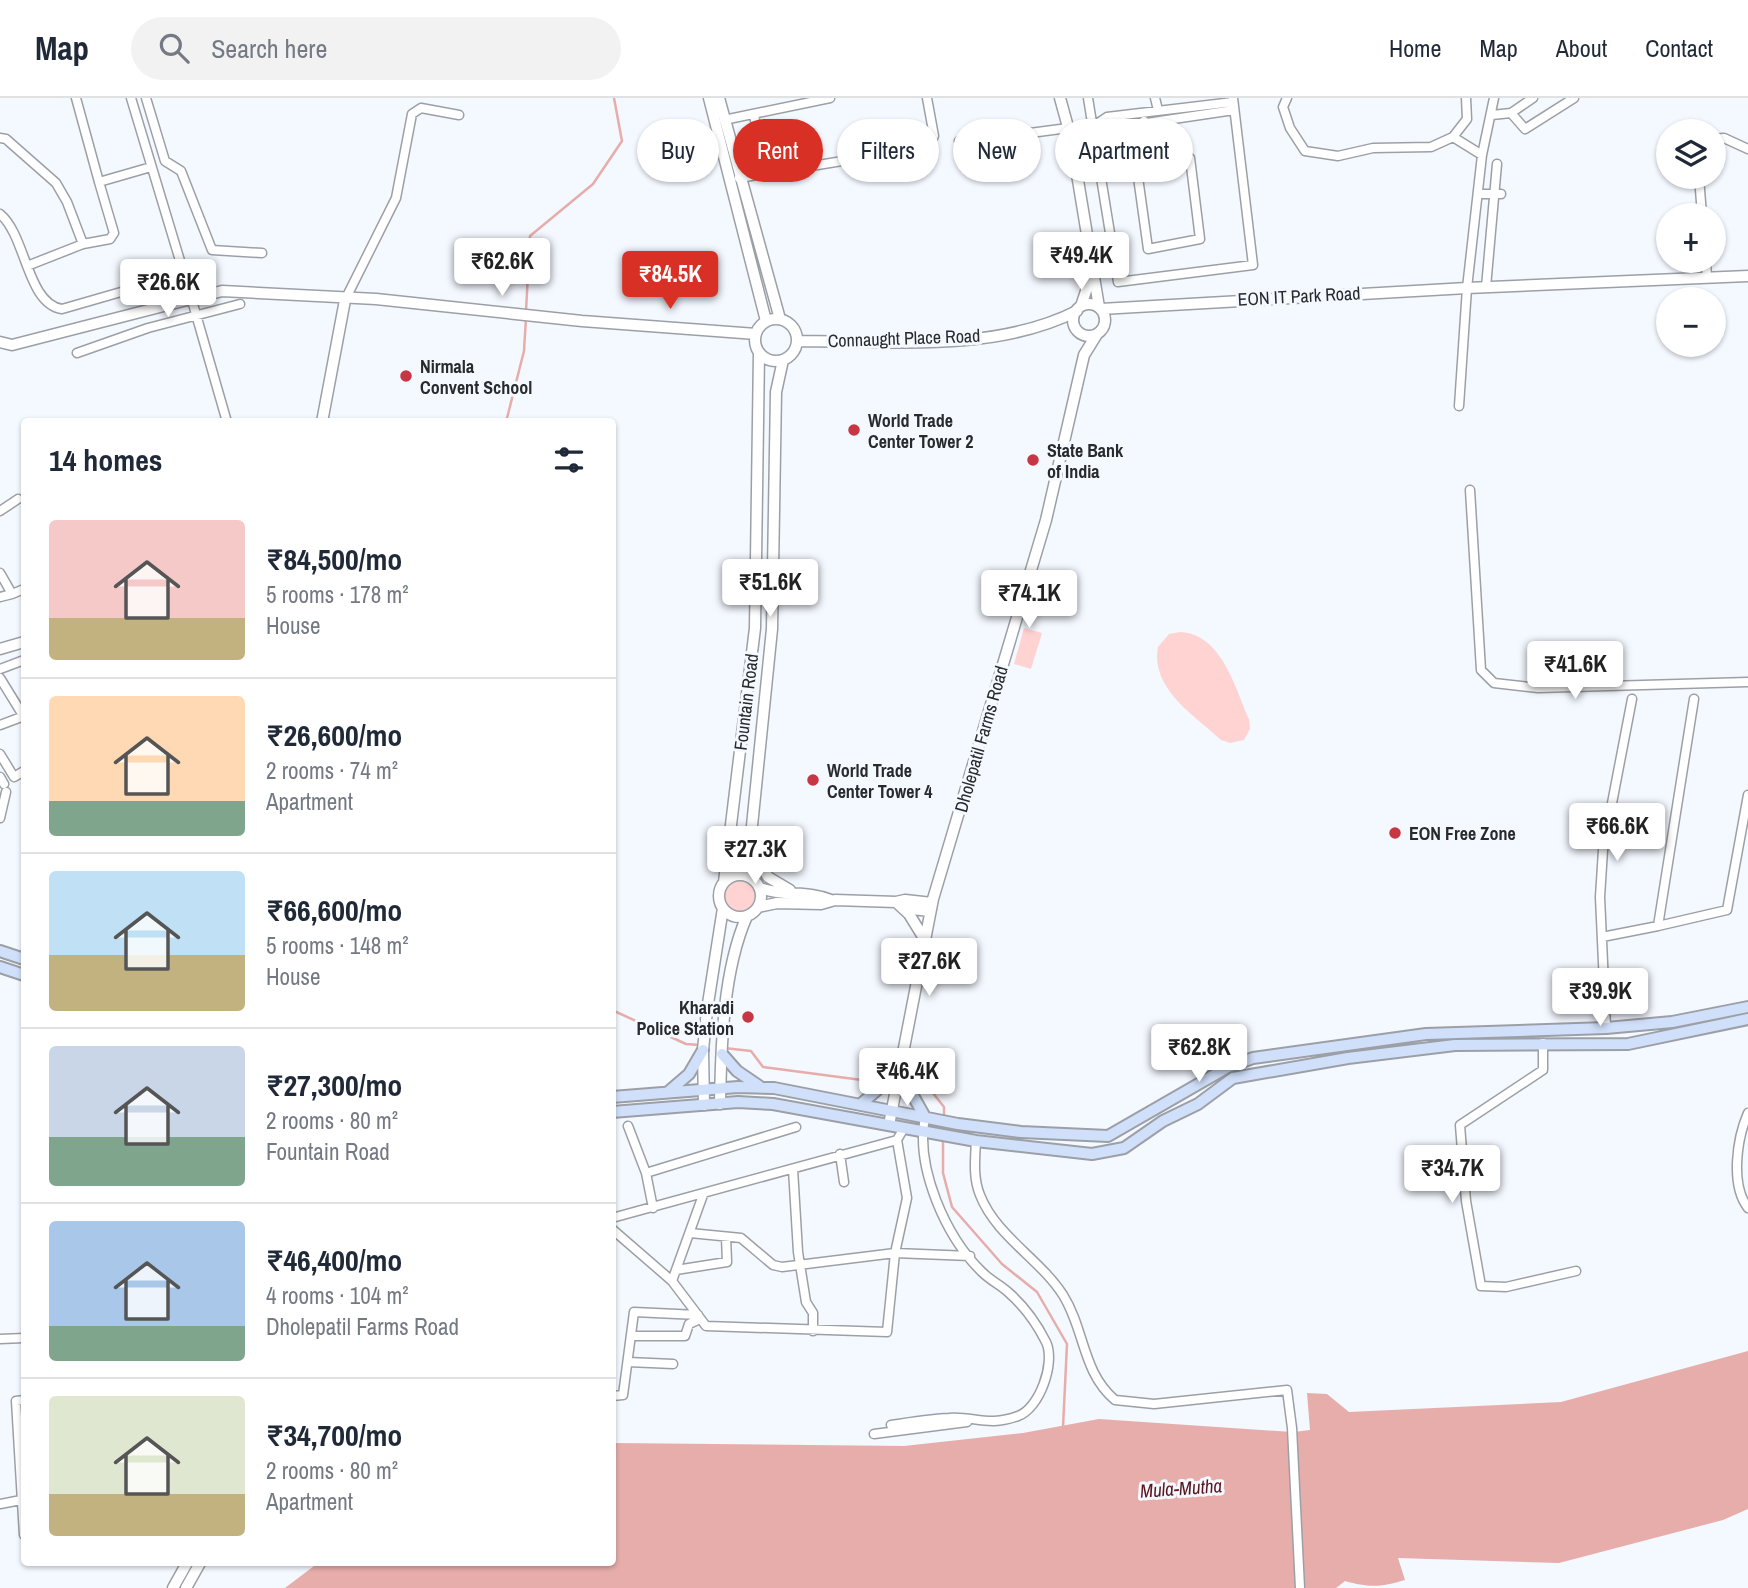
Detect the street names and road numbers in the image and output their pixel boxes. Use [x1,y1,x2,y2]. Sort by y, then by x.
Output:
street label: EON IT Park Road [1237,280,1361,312]
street label: Connaught Place Road [827,323,981,353]
street label: Fountain Road [728,652,764,752]
street label: Dholepatil Farms Road [948,663,1014,815]

